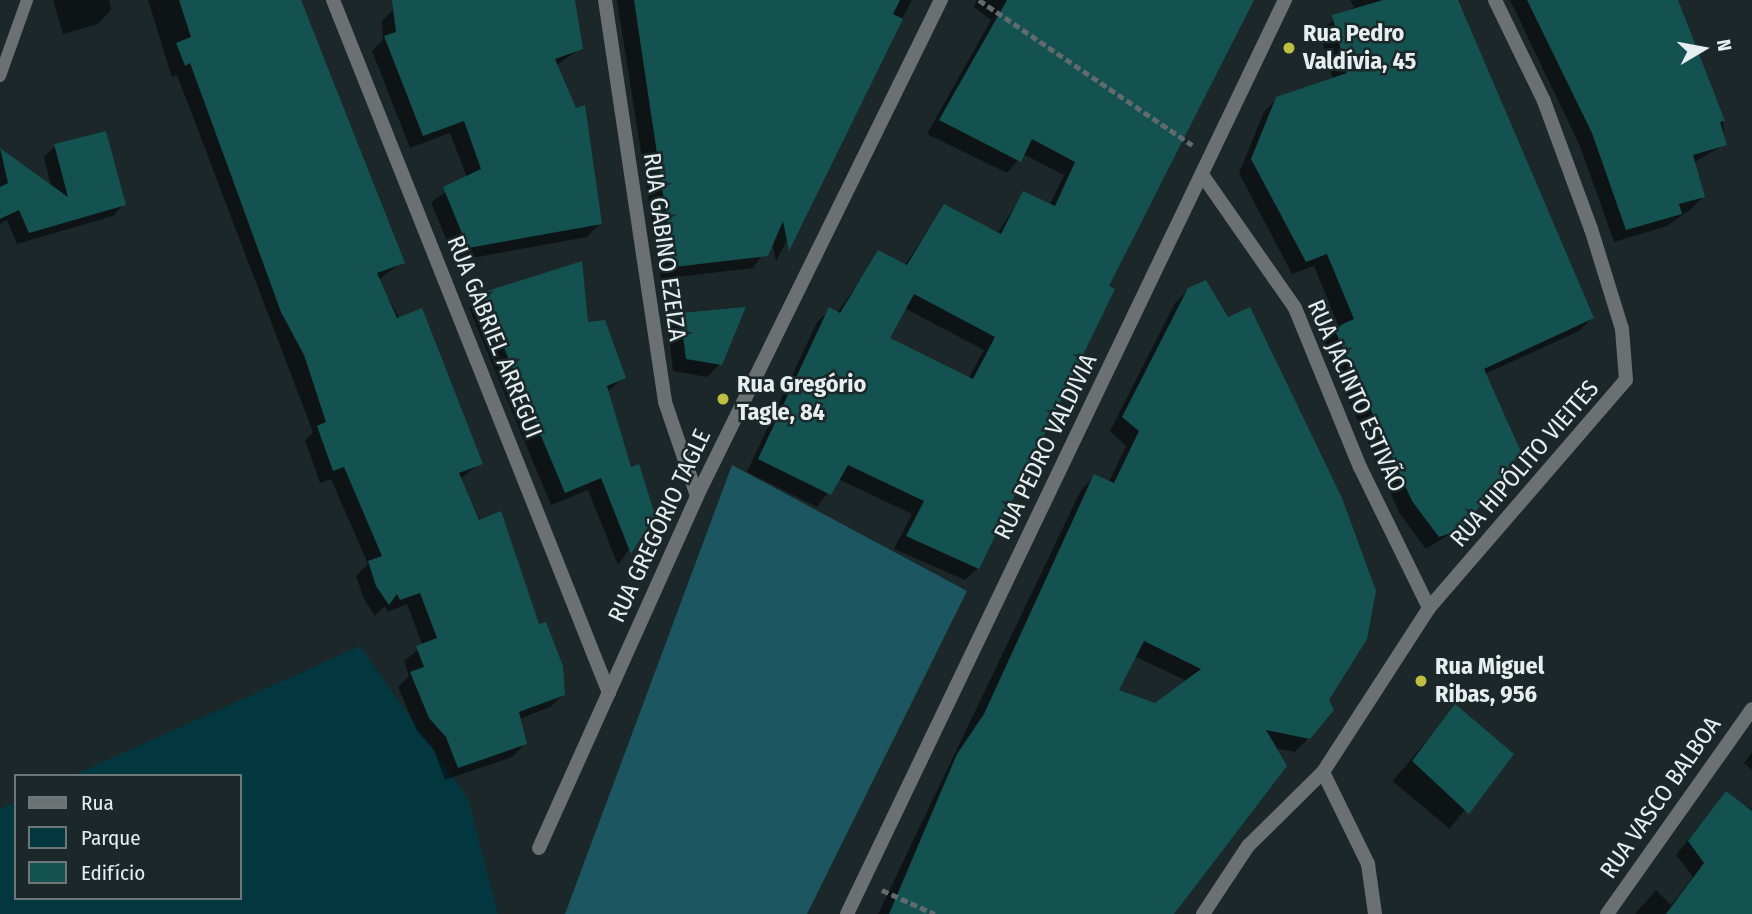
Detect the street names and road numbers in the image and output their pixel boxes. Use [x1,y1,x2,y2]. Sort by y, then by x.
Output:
street label: RUA GABINO EZEIZA [637,151,691,343]
street label: RUA GABRIEL ARREGUI [440,232,548,442]
street label: RUA JACINTO ESTIVÃO [1301,296,1411,496]
street label: RUA PEDRO VALDIVIA [989,350,1103,544]
street label: RUA HIPÓLITO VIEITES [1445,375,1605,553]
street label: RUA GREGÓRIO TAGLE [603,425,717,627]
street label: RUA VASCO BALBOA [1595,712,1727,884]

